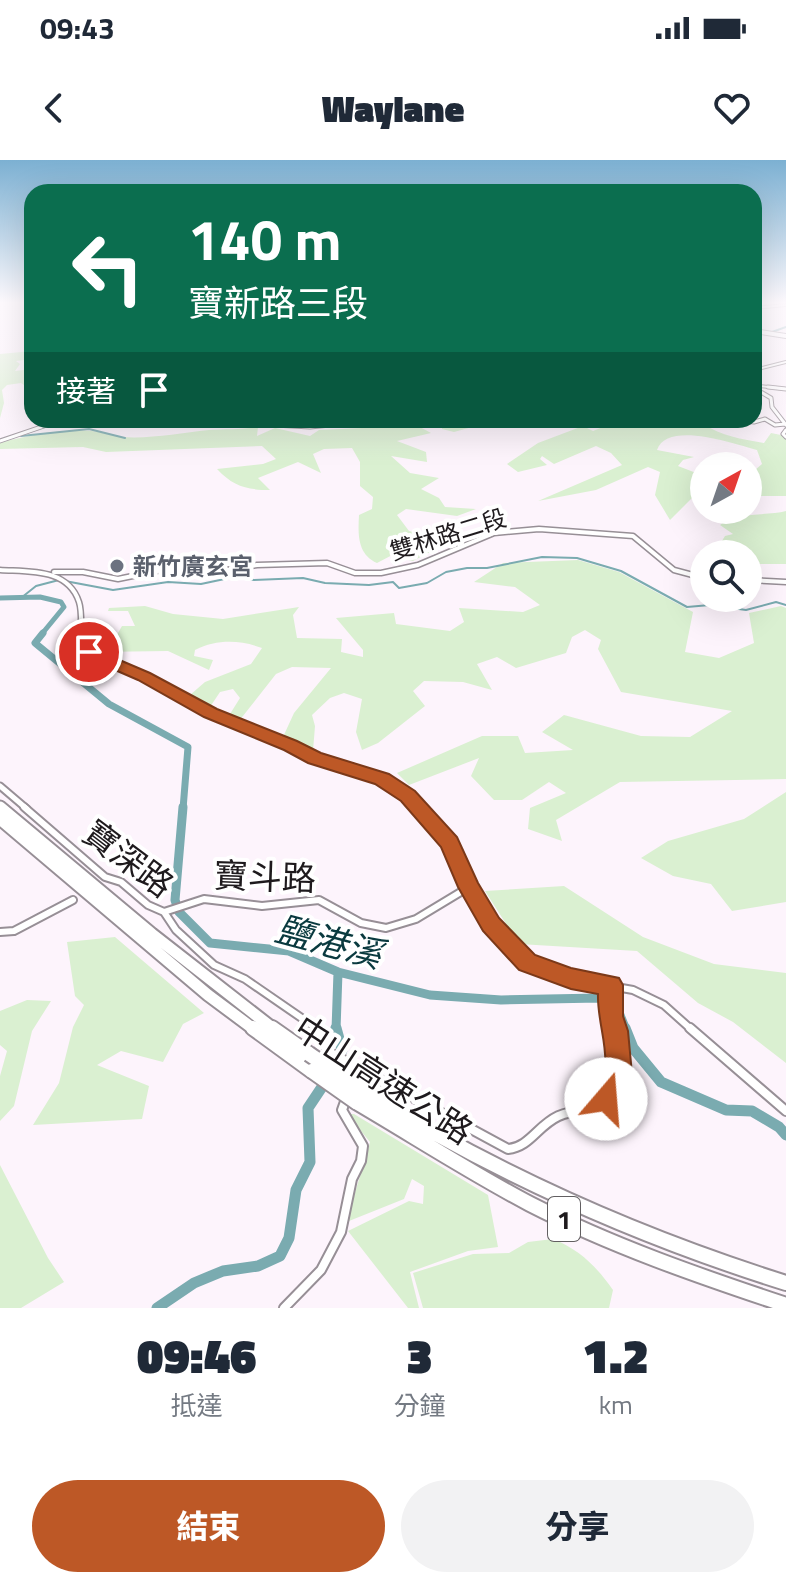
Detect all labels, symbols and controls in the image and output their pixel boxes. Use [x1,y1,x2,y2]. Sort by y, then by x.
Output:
text: 09:43 [40,5,115,51]
text: Waylane [322,81,464,136]
icon: back [32,86,76,130]
icon: heart [710,86,754,130]
text: 140 m [188,197,341,282]
icon: left [56,216,160,320]
text: 寶新路三段 [188,275,368,330]
text: 接著 [56,368,116,414]
icon: arrive [132,368,176,412]
north arrow [690,452,762,524]
map controls [690,452,762,612]
street label: 雙林路二段 [385,499,511,569]
button: search [690,540,762,612]
place label: 新竹廣玄宮 [133,548,253,584]
marker: 新竹廣玄宮 [108,557,126,575]
pin [55,618,123,686]
icon: arrive [67,630,111,674]
street label: 寶深路 [73,807,185,909]
street label: 寶斗路 [213,848,317,904]
water label: 鹽港溪 [270,900,393,983]
street label: 中山高速公路 [284,1002,484,1156]
position arrow [564,1057,648,1141]
road number: 1 [548,1197,580,1241]
text: 09:46 [137,1319,256,1392]
text: 3 [406,1319,433,1392]
text: 1.2 [583,1319,649,1392]
text: km [599,1385,633,1424]
text: 抵達 [171,1386,223,1425]
text: 分鐘 [394,1386,446,1425]
button: 結束 [32,1480,385,1572]
button: 分享 [401,1480,754,1572]

